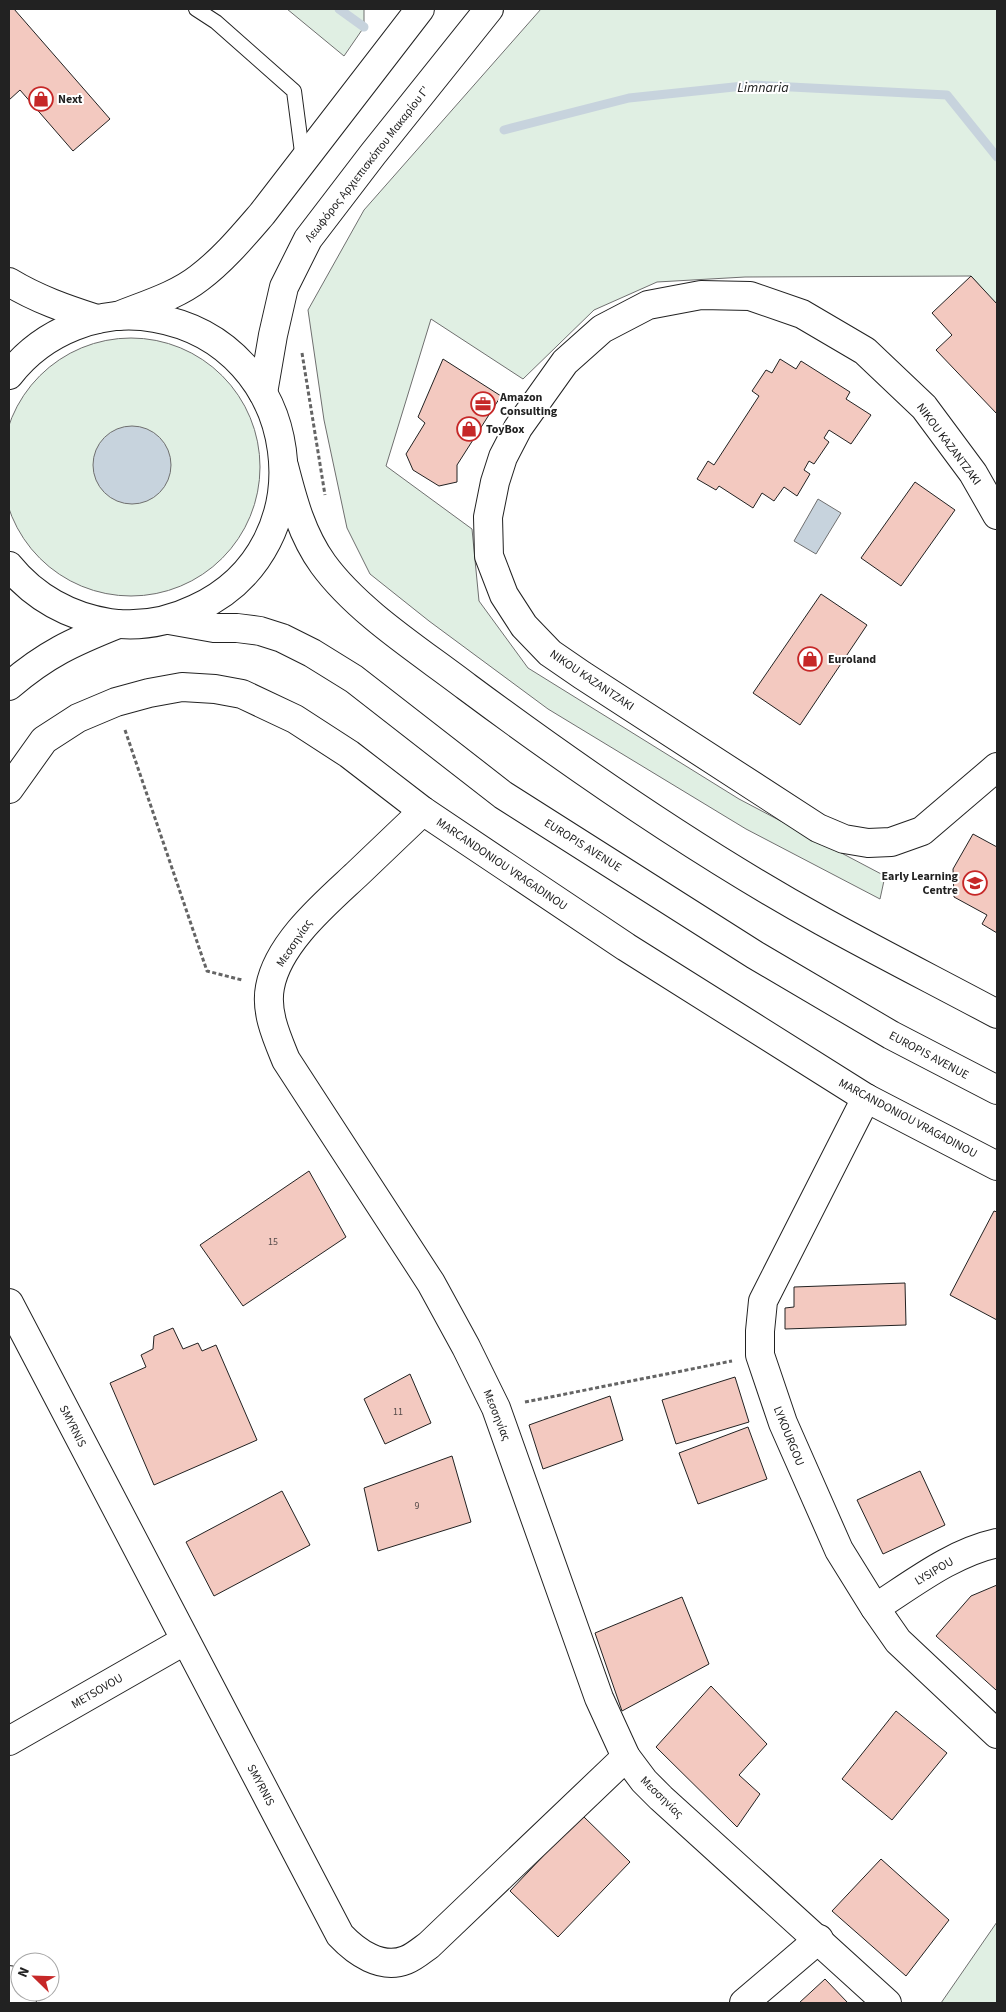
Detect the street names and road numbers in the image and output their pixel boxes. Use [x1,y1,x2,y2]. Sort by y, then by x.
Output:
street label: Λεωφόρος Αρχιεπισκόπου Μακαρίου Γ' [301,83,434,246]
street label: NIKOU KAZANTZAKI [912,400,985,489]
street label: NIKOU KAZANTZAKI [546,646,637,715]
street label: MARCANDONIOU VRAGADINOU [433,814,571,915]
street label: EUROPIS AVENUE [541,815,625,876]
street label: Μεσσηνίας [272,916,317,970]
street label: EUROPIS AVENUE [886,1027,972,1084]
street label: MARCANDONIOU VRAGADINOU [835,1075,980,1162]
street label: Μεσσηνίας [479,1387,515,1443]
street label: SMYRNIS [55,1402,90,1450]
street label: LYKOURGOU [769,1404,808,1469]
street label: LYSIPOU [912,1553,957,1590]
street label: METSOVOU [68,1670,126,1713]
street label: SMYRNIS [242,1761,279,1809]
street label: Μεσσηνίας [636,1772,687,1822]

